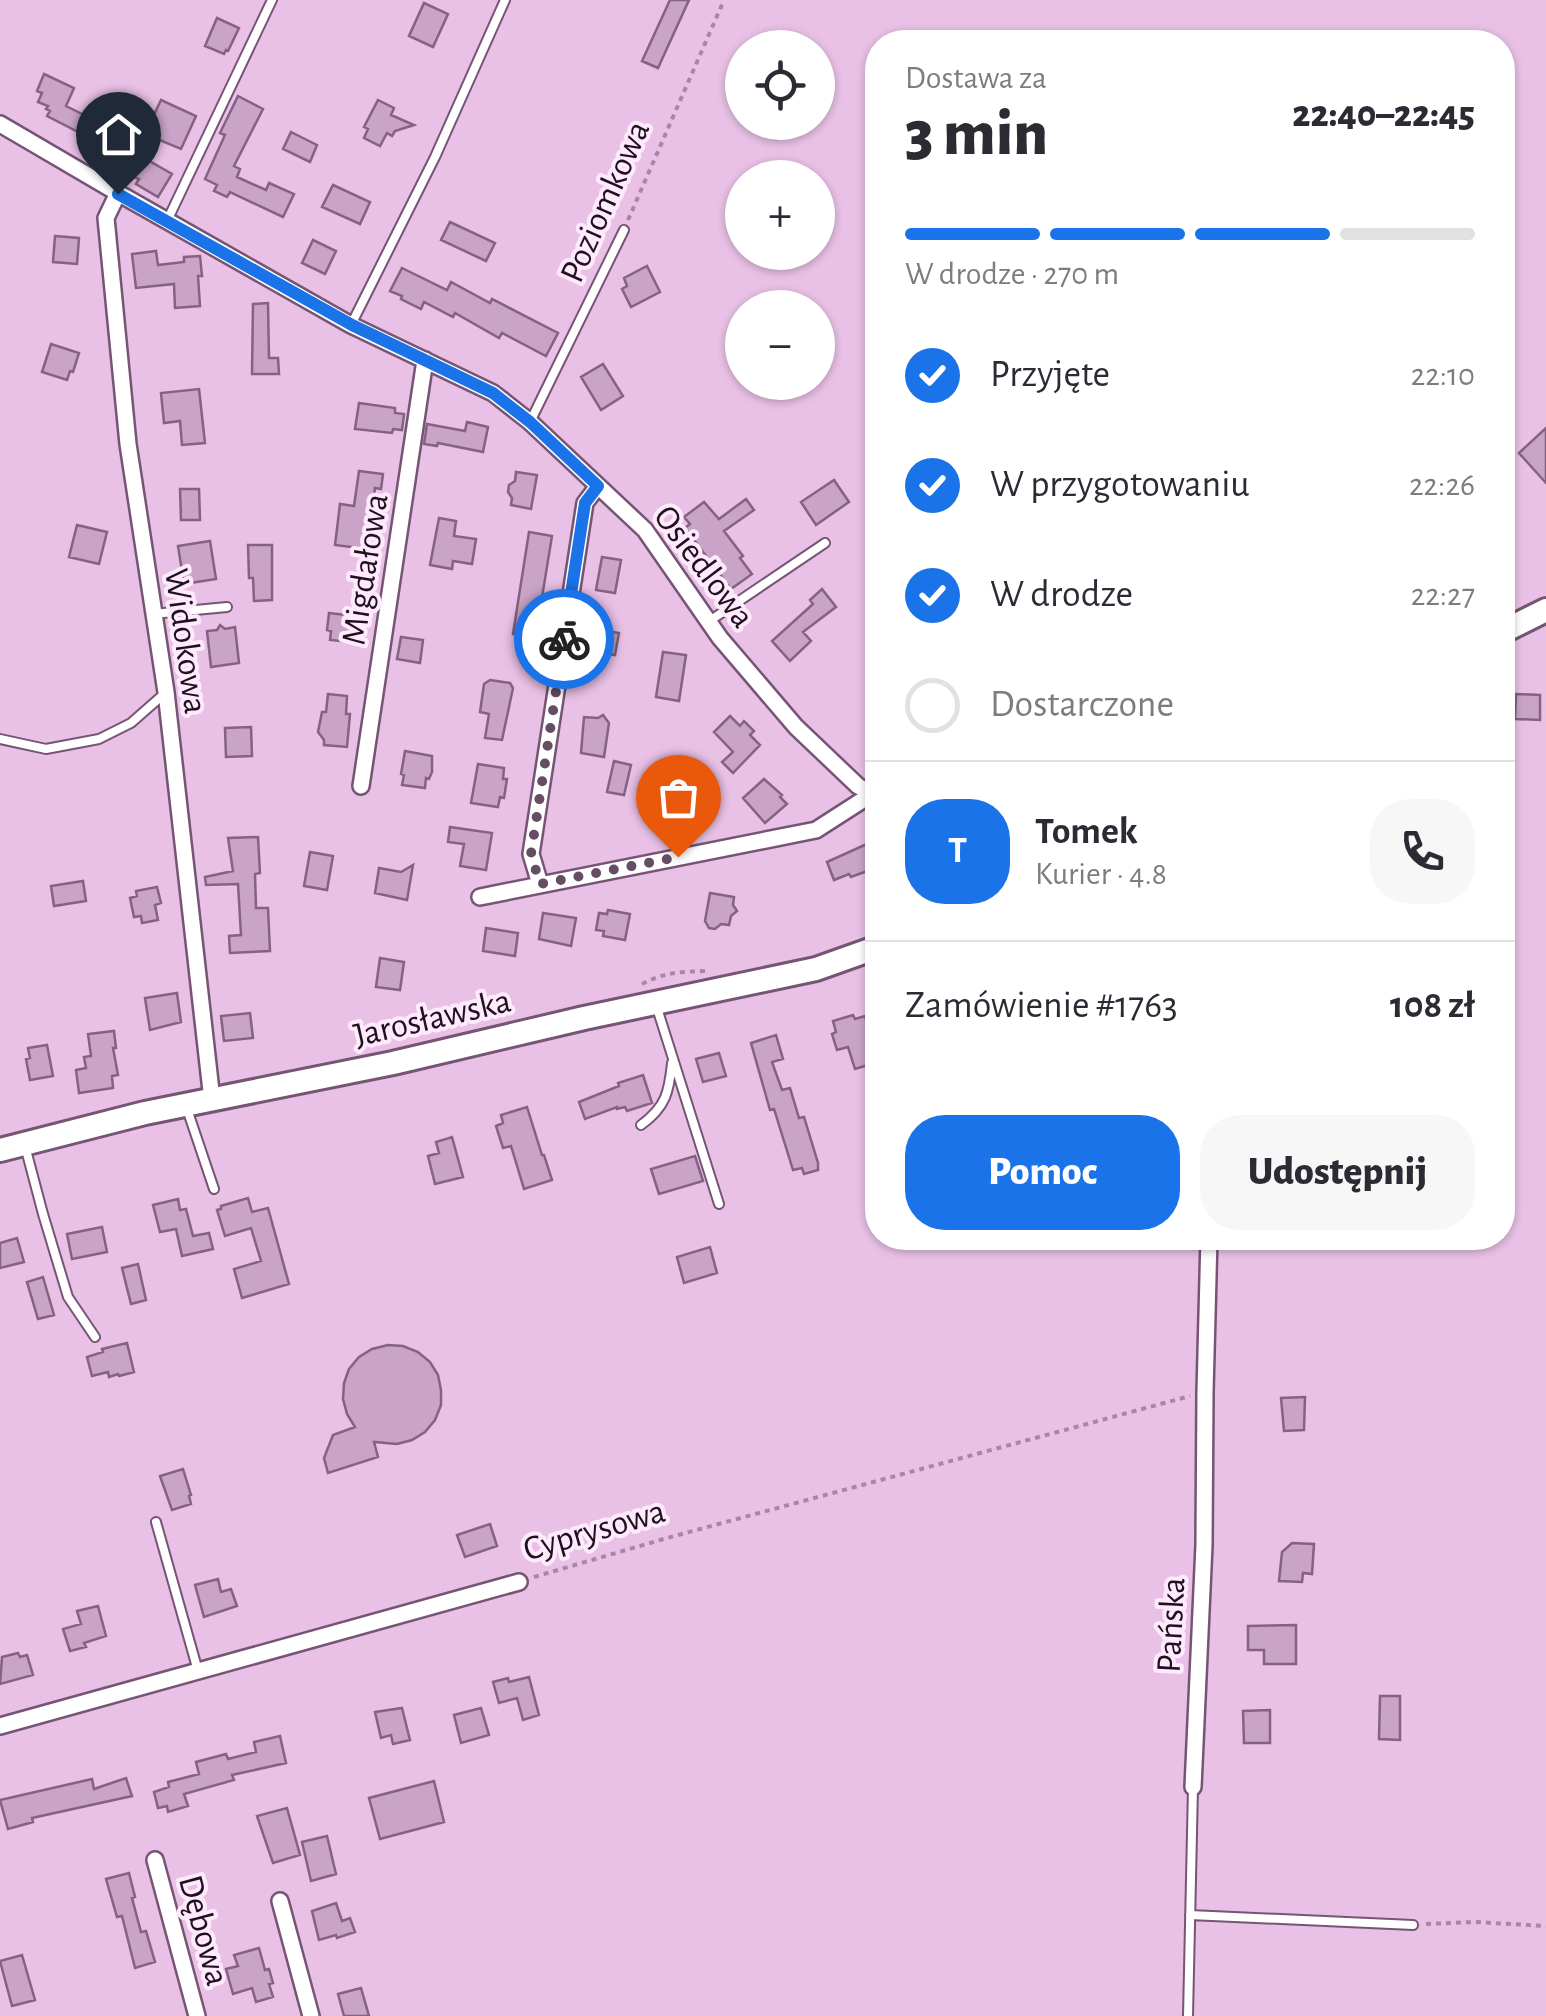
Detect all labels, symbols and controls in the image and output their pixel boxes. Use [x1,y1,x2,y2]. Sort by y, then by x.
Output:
map controls [725,30,835,400]
button: locate [725,30,835,140]
text: Dostawa za [905,62,1047,94]
pin [76,92,161,195]
text: 22:40–22:45 [1292,96,1475,134]
text: 3 min [905,102,1048,167]
icon: home [91,107,146,162]
street label: Poziomkowa [554,116,656,287]
button: + [725,160,835,270]
text: W drodze · 270 m [905,258,1119,290]
button: − [725,290,835,400]
icon: check [905,348,960,403]
text: Przyjęte [990,356,1110,394]
text: 22:10 [1411,359,1475,391]
icon: check [905,458,960,513]
text: W przygotowaniu [990,466,1250,504]
text: 22:26 [1409,469,1475,501]
street label: Migdałowa [336,491,395,647]
street label: Osiedlowa [647,499,761,634]
street label: Widokowa [158,566,213,716]
icon: check [905,568,960,623]
text: W drodze [990,576,1133,614]
text: 22:27 [1411,579,1475,611]
courier [514,589,614,689]
icon: bike [537,612,592,667]
text: Dostarczone [990,686,1174,724]
pin [636,755,721,858]
icon: bag [651,770,706,825]
button: phone [1370,799,1475,904]
text: Tomek [1035,813,1138,851]
text: T [948,832,967,870]
text: Kurier · 4.8 [1035,858,1167,890]
street label: Jarosławska [350,983,514,1054]
text: Zamówienie #1763 [905,987,1178,1025]
text: 108 zł [1390,987,1475,1025]
button: Pomoc [905,1115,1180,1230]
button: Udostępnij [1200,1115,1475,1230]
street label: Cyprysowa [520,1494,669,1567]
street label: Pańska [1152,1576,1191,1674]
street label: Dębowa [172,1871,235,1989]

